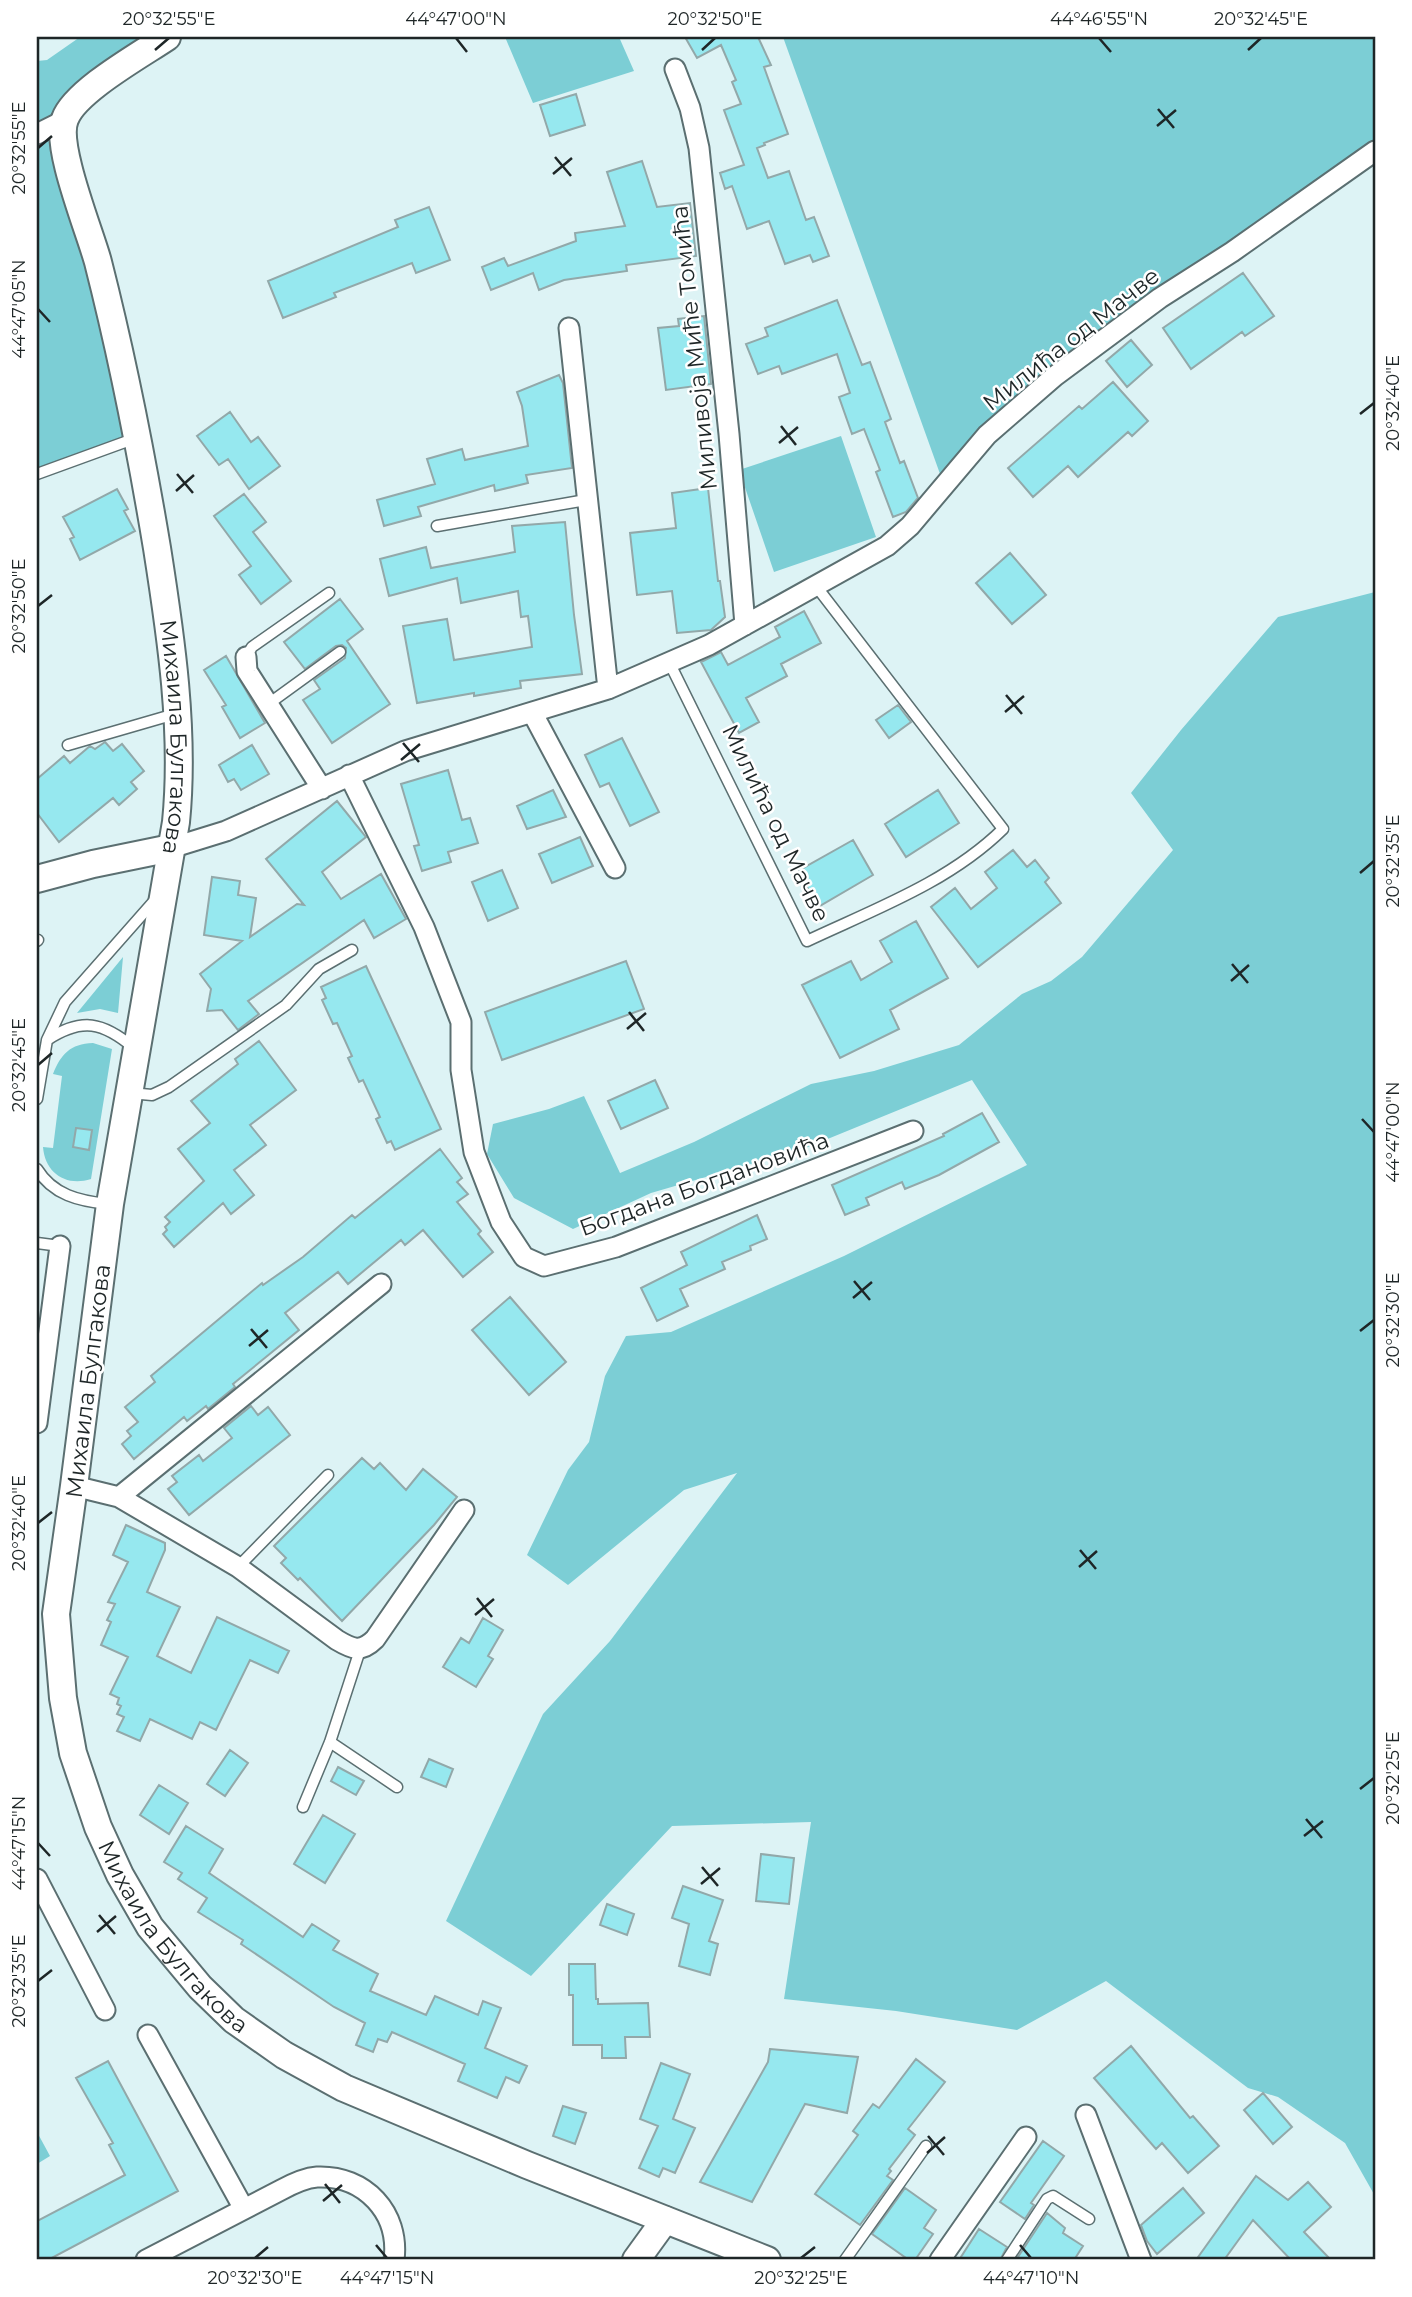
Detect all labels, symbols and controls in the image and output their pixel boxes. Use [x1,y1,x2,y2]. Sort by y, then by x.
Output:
text: 20°32'55"E [122,8,216,30]
text: 44°47'00"N [405,8,507,30]
text: 20°32'50"E [667,8,763,30]
text: 44°46'55"N [1050,8,1148,30]
text: 20°32'45"E [1214,8,1308,30]
text: 20°32'55"E [8,101,30,195]
street label: Миливоја Миће Томића [665,204,723,492]
text: 44°47'05"N [8,259,30,359]
street label: Милића од Мачве [977,261,1165,417]
text: 20°32'40"E [1382,355,1404,451]
text: 20°32'50"E [8,558,30,654]
street label: Михаила Булгакова [154,618,193,857]
street label: Милића од Мачве [716,720,836,926]
text: 20°32'35"E [1382,814,1404,908]
text: 20°32'45"E [8,1018,30,1112]
text: 44°47'00"N [1382,1081,1404,1183]
street label: Богдана Богдановића [575,1126,833,1242]
street label: Михаила Булгакова [60,1262,116,1500]
text: 20°32'30"E [1382,1272,1404,1368]
text: 20°32'40"E [8,1475,30,1571]
text: 20°32'25"E [1382,1731,1404,1825]
text: 44°47'15"N [8,1796,30,1890]
street label: Михаила Булгакова [92,1836,253,2039]
text: 20°32'35"E [8,1934,30,2028]
text: 20°32'30"E [207,2267,303,2289]
text: 44°47'15"N [340,2267,434,2289]
text: 20°32'25"E [754,2267,848,2289]
text: 44°47'10"N [983,2267,1079,2289]

